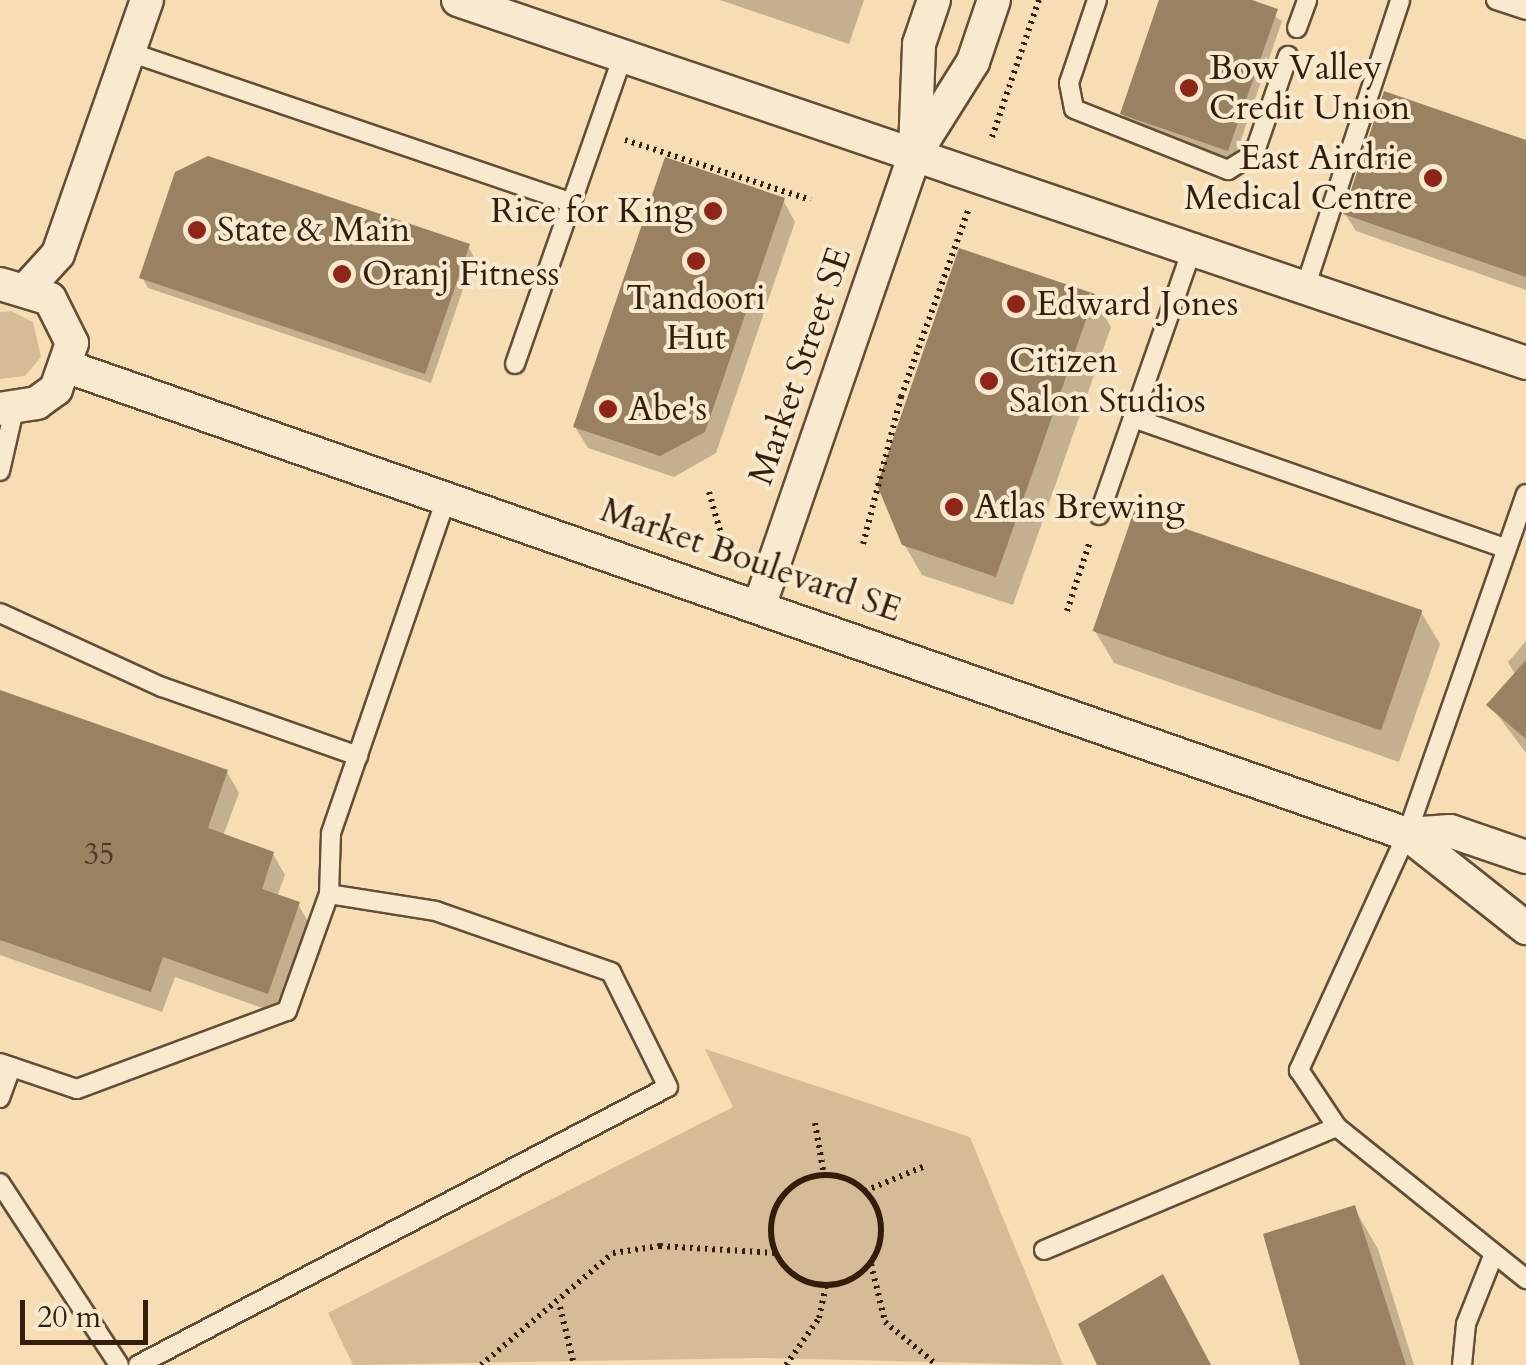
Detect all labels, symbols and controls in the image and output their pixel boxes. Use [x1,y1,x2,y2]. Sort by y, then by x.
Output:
place label: Bow Valley Credit Union [1209,47,1410,129]
marker: Bow Valley Credit Union [1178,77,1200,99]
place label: East Airdrie Medical Centre [1184,137,1413,219]
marker: East Airdrie Medical Centre [1422,167,1444,189]
place label: Rice for King [491,190,693,232]
marker: Rice for King [702,200,724,222]
place label: State & Main [217,209,410,251]
marker: State & Main [186,219,208,241]
street label: Market Street SE [740,242,860,490]
marker: Tandoori Hut [685,250,707,272]
place label: Oranj Fitness [362,253,559,295]
marker: Oranj Fitness [331,263,353,285]
place label: Tandoori Hut [626,277,766,359]
place label: Edward Jones [1036,283,1238,325]
marker: Edward Jones [1005,293,1027,315]
place label: Citizen Salon Studios [1009,340,1206,422]
marker: Citizen Salon Studios [978,370,1000,392]
place label: Abe's [628,388,707,430]
marker: Abe's [597,398,619,420]
place label: Atlas Brewing [974,486,1185,528]
street label: Market Boulevard SE [595,489,907,631]
marker: Atlas Brewing [943,496,965,518]
house number: 35 [84,837,114,873]
scale bar [25,1280,152,1342]
text: 20 m [37,1297,101,1338]

